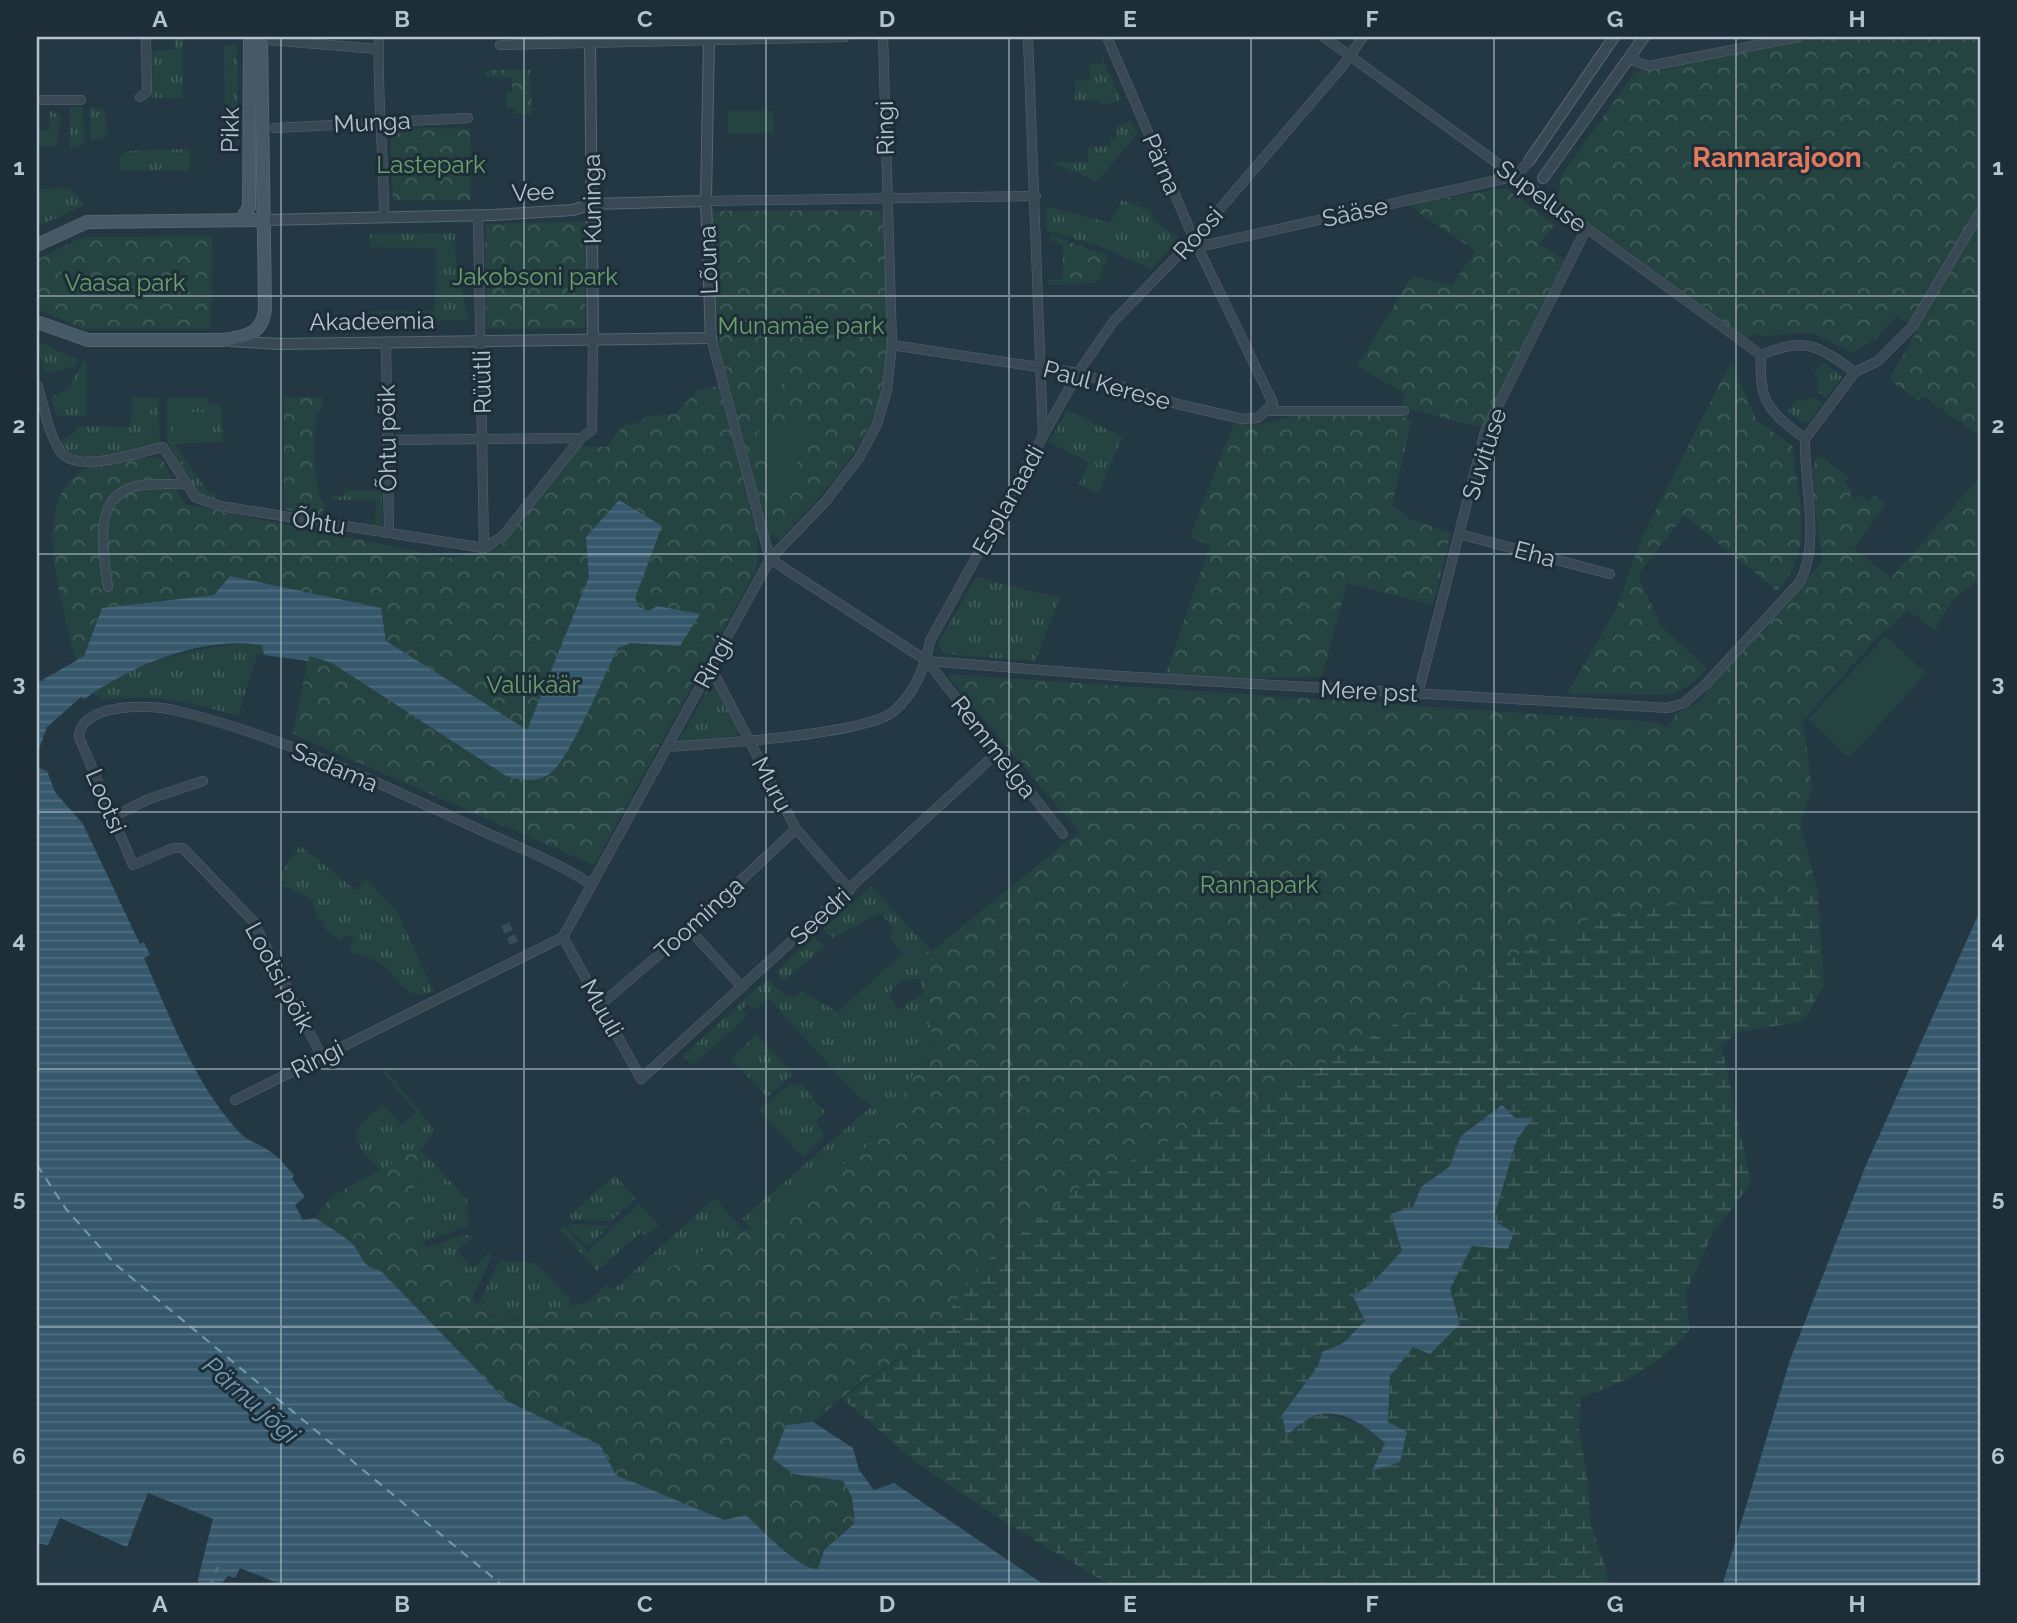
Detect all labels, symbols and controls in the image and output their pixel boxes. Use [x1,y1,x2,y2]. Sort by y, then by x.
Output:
text: A [152,5,168,32]
text: B [394,5,410,32]
text: C [637,5,653,32]
text: D [879,5,895,32]
text: E [1123,5,1137,32]
text: F [1365,5,1379,32]
text: G [1607,5,1623,32]
text: H [1848,5,1866,32]
street label: Ringi [870,100,900,156]
street label: Munga [333,105,411,139]
street label: Pikk [215,107,245,153]
street label: Pärna [1136,129,1188,199]
district label: Rannarajoon [1692,141,1862,174]
park label: Lastepark [376,150,486,179]
text: 1 [13,153,25,180]
text: 1 [1992,153,2004,180]
street label: Kuninga [577,154,607,244]
street label: Supeluse [1491,154,1593,238]
street label: Vee [511,176,555,208]
street label: Sääse [1320,191,1390,233]
street label: Roosi [1167,201,1229,265]
street label: Lõuna [692,225,724,295]
park label: Jakobsoni park [452,262,618,291]
park label: Vaasa park [64,268,186,297]
street label: Akadeemia [309,305,435,337]
park label: Munamäe park [718,311,885,340]
street label: Rüütli [467,350,497,414]
street label: Paul Kerese [1040,354,1174,416]
street label: Õhtu põik [372,384,402,492]
street label: Suvituse [1456,404,1512,504]
text: 2 [13,411,25,438]
text: 2 [1992,411,2004,438]
street label: Esplanaadi [966,440,1050,560]
street label: Õhtu [290,503,348,541]
street label: Eha [1511,535,1559,573]
street label: Ringi [687,631,739,693]
text: 3 [13,669,25,696]
text: 3 [1992,669,2004,696]
park label: Vallikäär [486,670,580,699]
street label: Mere pst [1319,674,1419,708]
street label: Remmelga [945,690,1043,804]
street label: Sadama [288,736,382,798]
street label: Muru [746,752,798,816]
street label: Lootsi [80,765,132,837]
park label: Rannapark [1200,870,1319,899]
street label: Toominga [649,871,749,965]
street label: Seedri [784,881,856,951]
street label: Lootsi põik [239,917,321,1037]
text: 4 [12,926,26,953]
text: 4 [1991,926,2005,953]
street label: Muuli [574,974,630,1042]
street label: Ringi [286,1034,348,1084]
text: 5 [13,1184,26,1211]
text: 5 [1992,1184,2005,1211]
water label: Pärnu jõgi [197,1350,306,1451]
text: 6 [12,1442,26,1469]
text: 6 [1991,1442,2005,1469]
text: A [152,1590,168,1617]
text: B [394,1590,410,1617]
text: C [637,1590,653,1617]
text: D [879,1590,895,1617]
text: E [1123,1590,1137,1617]
text: F [1365,1590,1379,1617]
text: G [1607,1590,1623,1617]
text: H [1848,1590,1866,1617]

